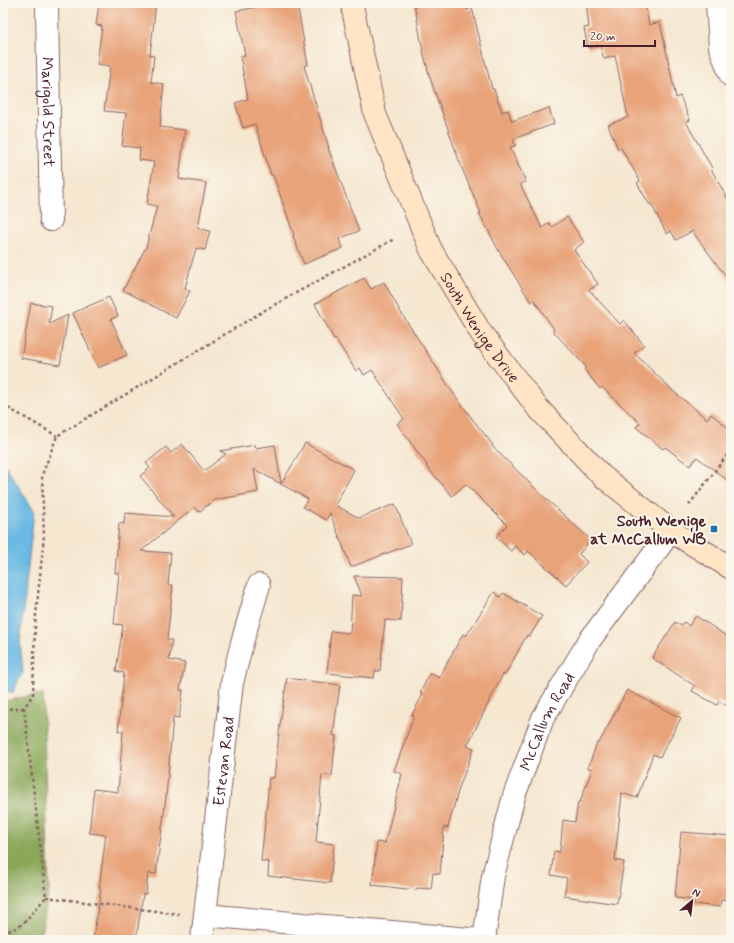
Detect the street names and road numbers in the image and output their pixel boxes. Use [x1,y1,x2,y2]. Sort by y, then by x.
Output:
street label: Marigold Street [36,57,59,168]
street label: South Wenige Drive [435,269,524,387]
street label: McCallum Road [515,669,580,774]
street label: Estevan Road [209,716,240,807]

